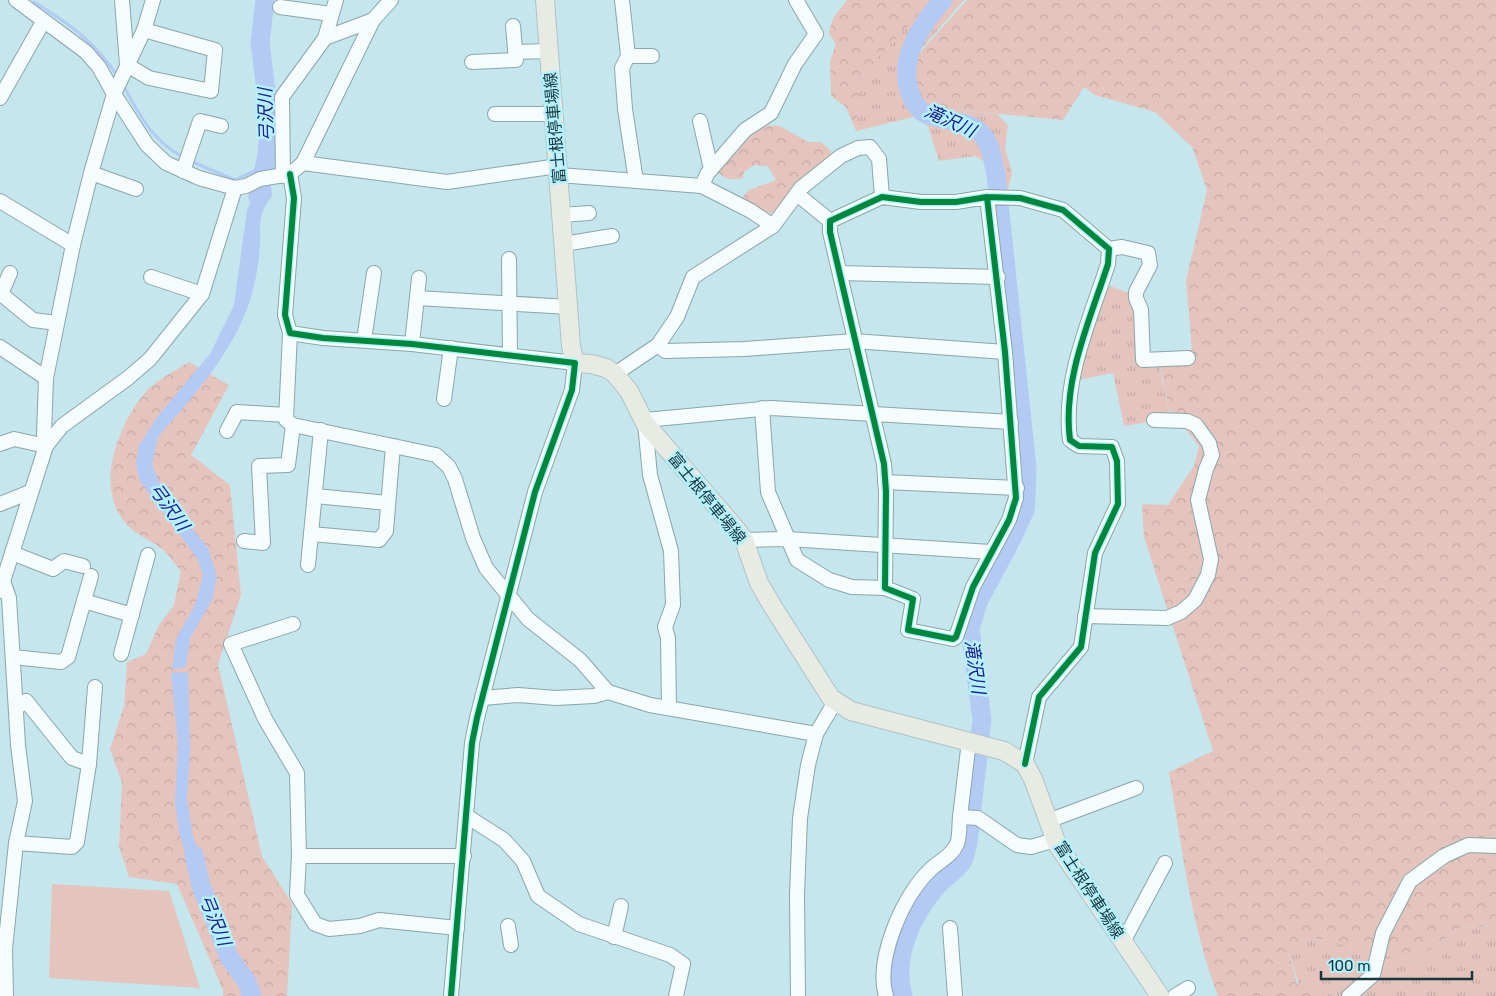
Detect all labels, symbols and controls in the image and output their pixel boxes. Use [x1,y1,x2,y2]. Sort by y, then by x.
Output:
street label: 富士根停車場線 [541,71,569,185]
water label: 弓沢川 [254,86,278,142]
water label: 滝沢川 [921,100,981,143]
street label: 富士根停車場線 [664,448,750,548]
water label: 弓沢川 [144,479,195,537]
water label: 滝沢川 [960,639,990,697]
street label: 富士根停車場線 [1051,838,1127,942]
water label: 弓沢川 [195,891,236,951]
scale bar [1321,948,1472,980]
text: 100 m [1328,957,1370,975]

